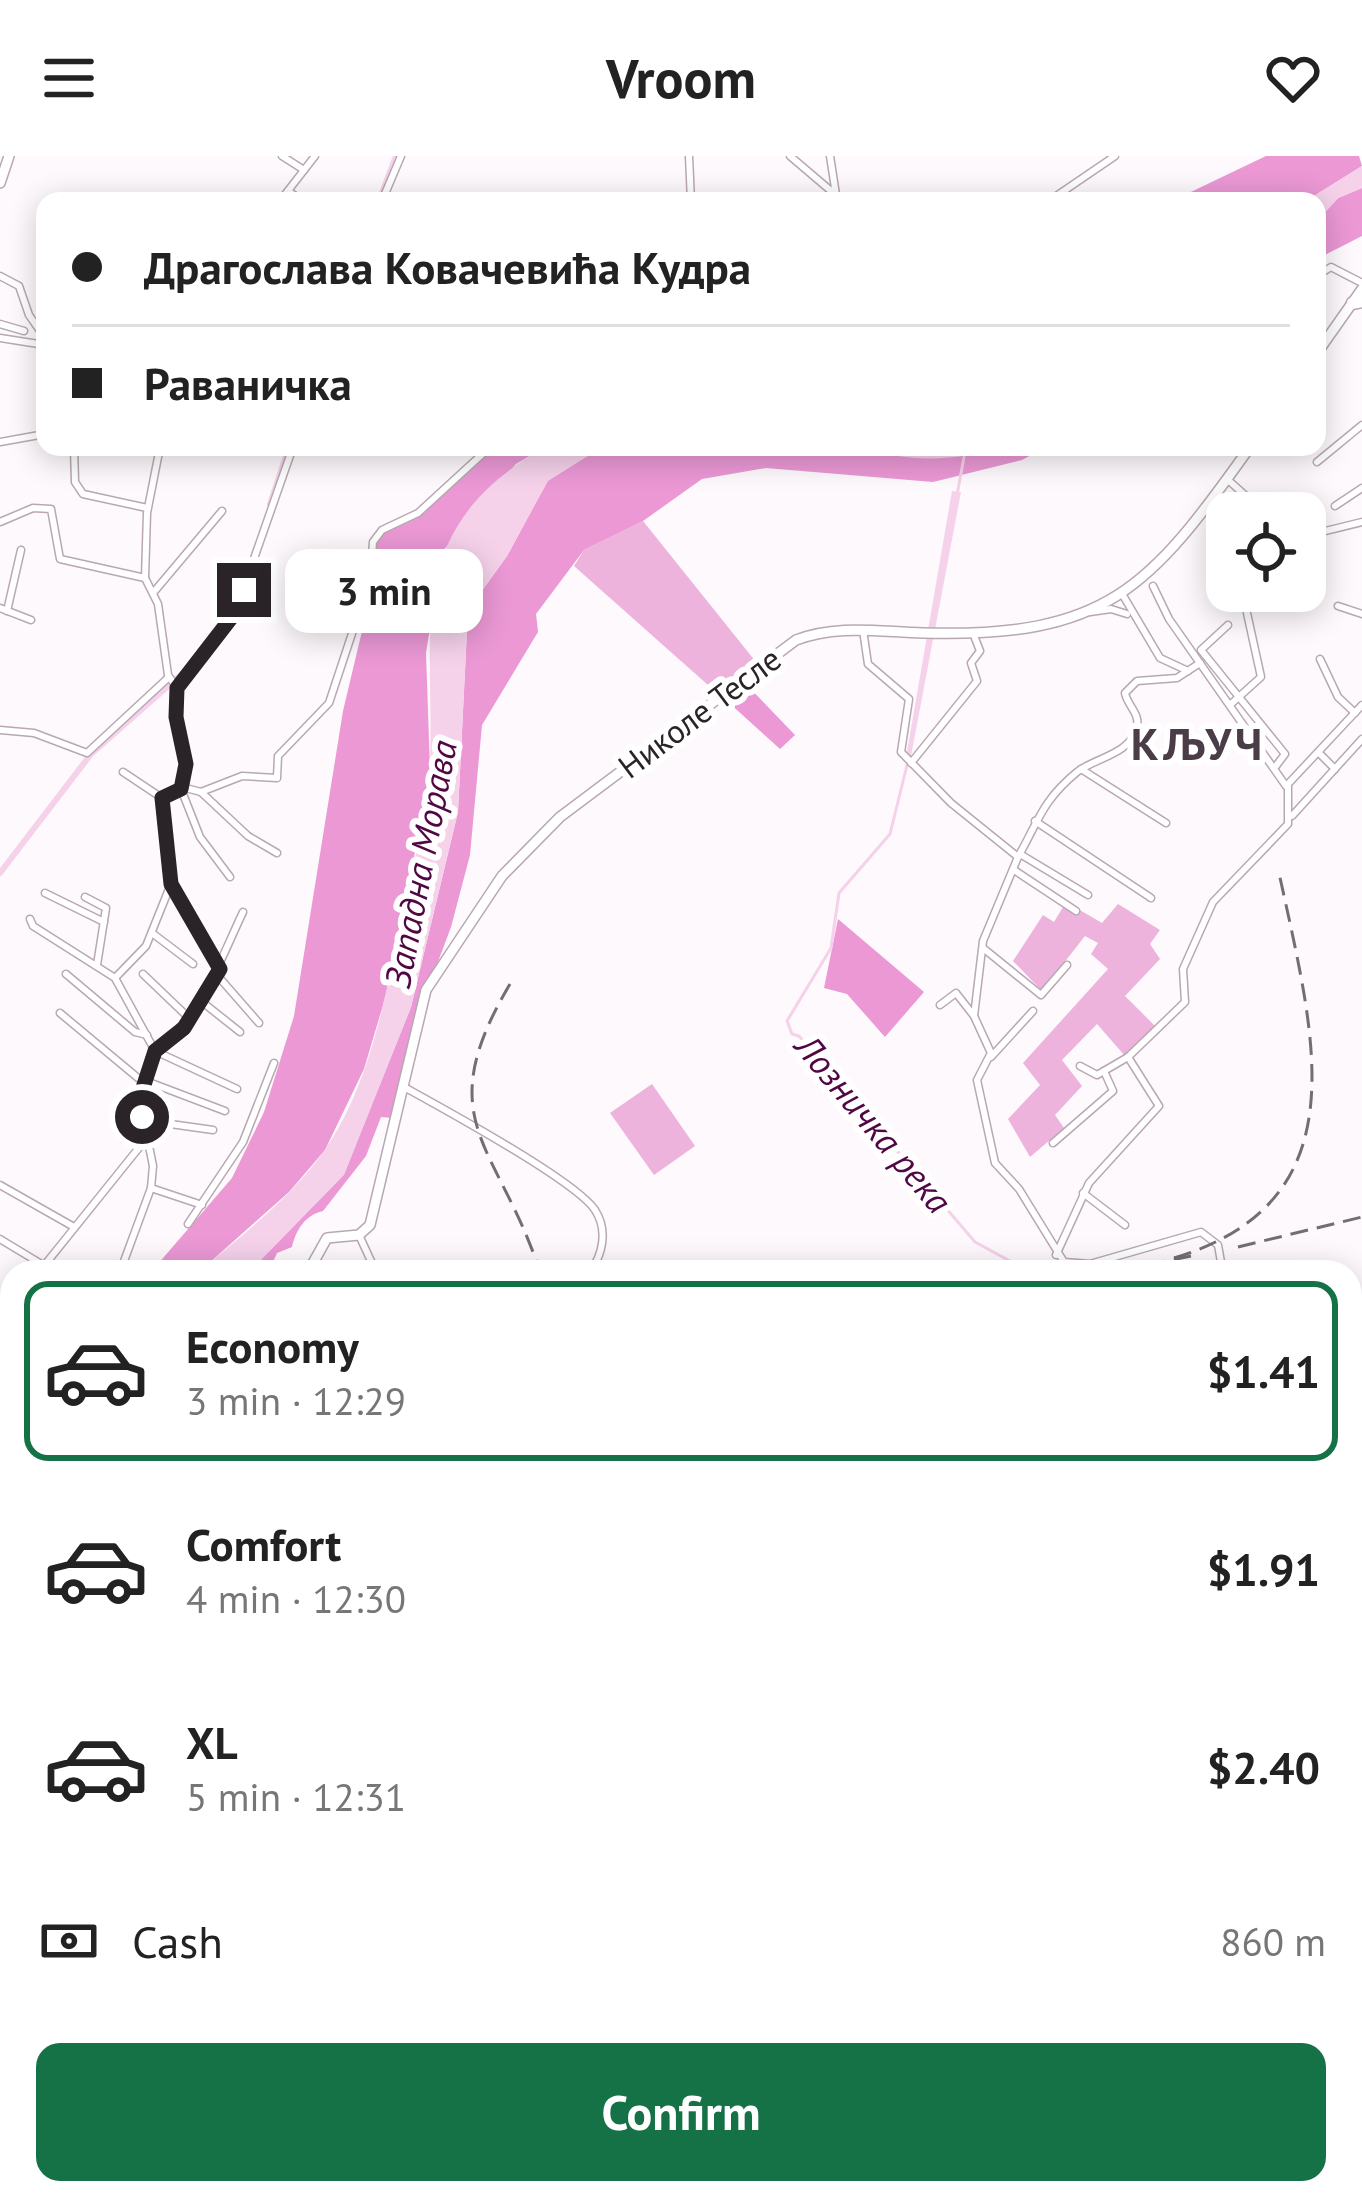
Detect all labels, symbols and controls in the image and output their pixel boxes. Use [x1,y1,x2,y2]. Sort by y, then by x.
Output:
text: Vroom [606,43,756,113]
icon: menu [36,45,102,111]
icon: heart [1260,45,1326,111]
text: Драгослава Ковачевића Кудра [144,238,751,296]
text: Раваничка [144,354,352,412]
map controls [1206,492,1326,612]
button: locate [1206,492,1326,612]
callout: 3 min [286,548,484,632]
route end [217,563,271,617]
text: 3 min [336,565,432,616]
street label: Николе Тесле [609,637,789,787]
district label: КЉУЧ [1131,714,1265,772]
water label: Западна Морава [373,736,467,992]
water label: Лозничка река [784,1022,963,1223]
route start [115,1090,169,1144]
icon: car [42,1317,150,1425]
text: Economy [186,1317,359,1375]
text: $1.41 [1207,1342,1320,1400]
text: 3 min · 12:29 [186,1375,406,1426]
icon: car [42,1515,150,1623]
text: Comfort [186,1515,341,1573]
text: $1.91 [1207,1540,1320,1598]
text: 4 min · 12:30 [186,1573,406,1624]
icon: car [42,1713,150,1821]
text: XL [186,1713,238,1771]
text: $2.40 [1207,1738,1320,1796]
text: 5 min · 12:31 [186,1771,406,1822]
icon: cash [36,1908,102,1974]
text: Cash [132,1912,223,1970]
text: 860 m [1220,1916,1326,1967]
button: Confirm [36,2043,1326,2181]

